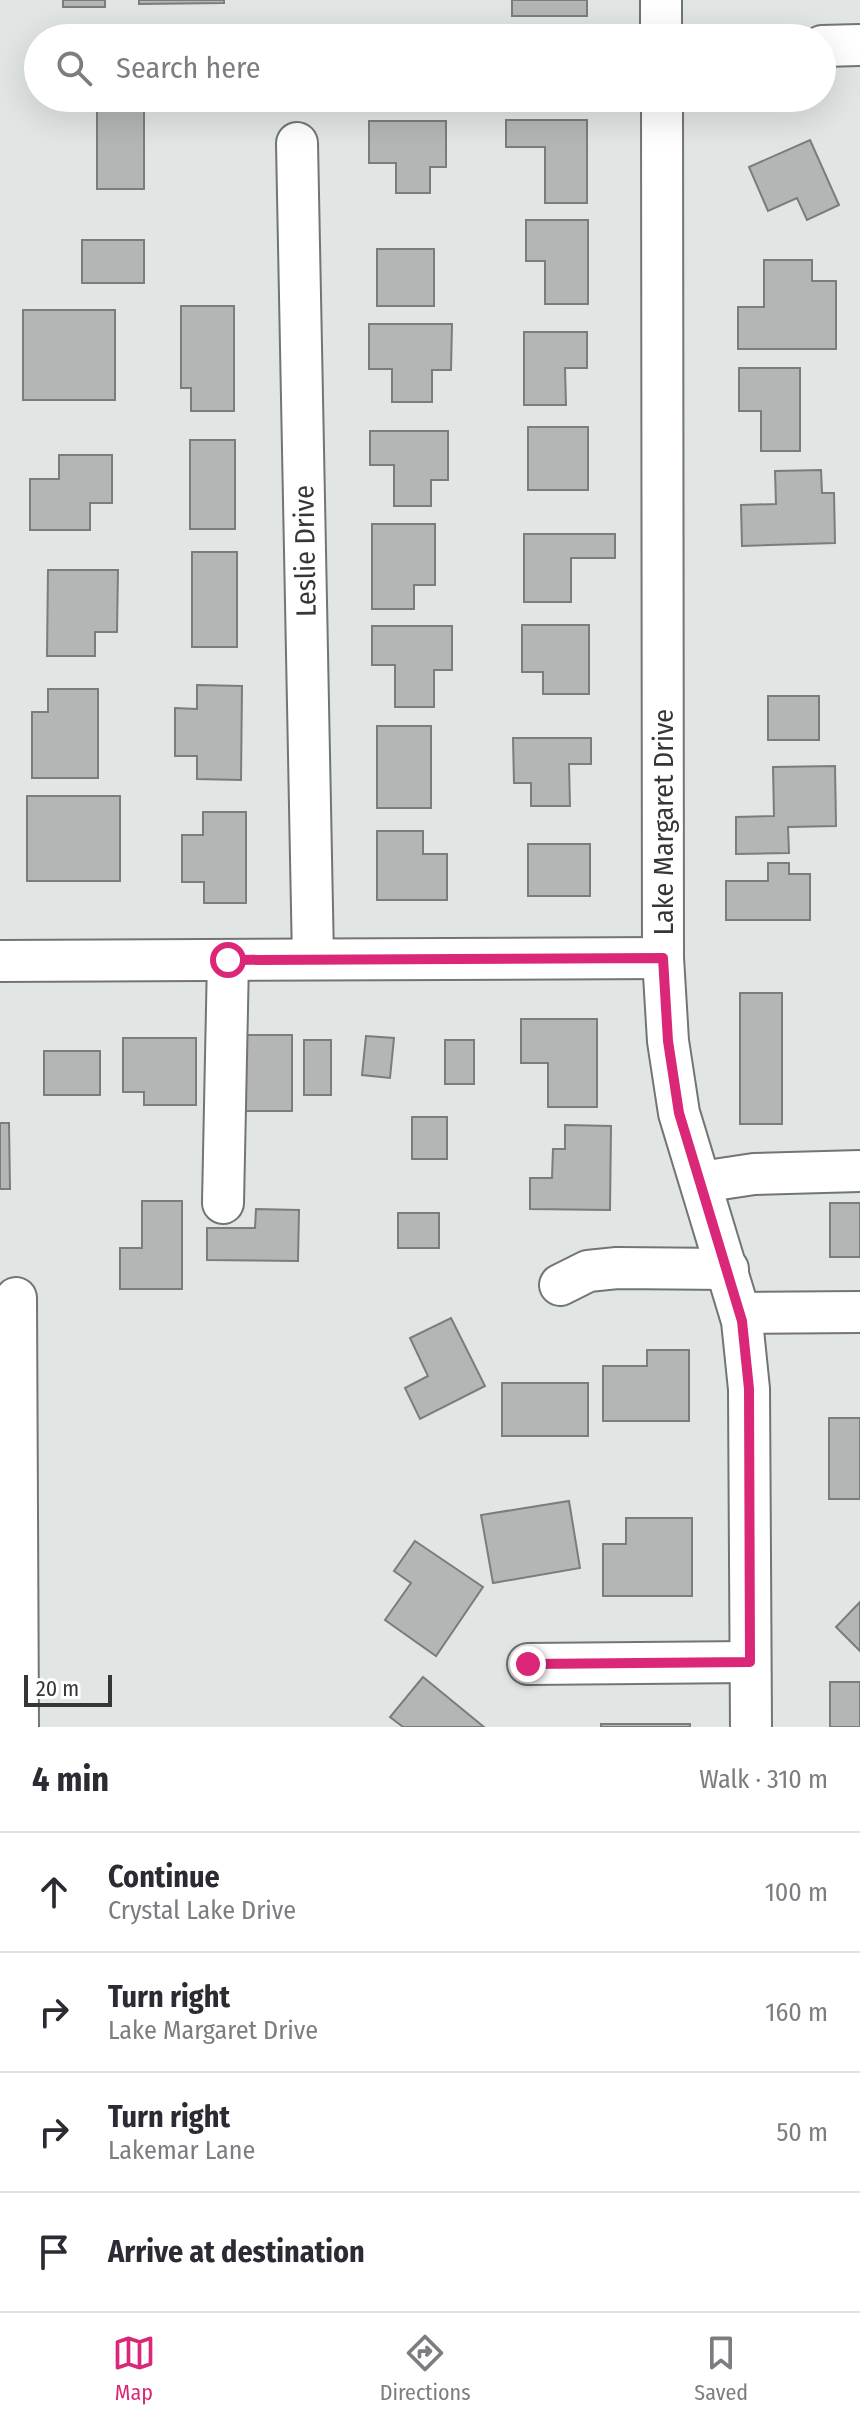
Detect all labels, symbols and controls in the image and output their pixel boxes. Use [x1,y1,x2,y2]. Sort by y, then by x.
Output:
search box [24,24,836,112]
icon: search [52,46,96,90]
text: Search here [116,50,261,86]
street label: Leslie Drive [287,485,323,617]
street label: Lake Margaret Drive [647,709,680,935]
route start [210,942,246,978]
route end [510,1646,546,1682]
scale bar [24,1671,112,1707]
text: 20 m [36,1675,79,1702]
text: 4 min [32,1759,109,1800]
text: Walk · 310 m [699,1764,828,1795]
text: Continue [108,1859,220,1895]
icon: ahead [32,1870,76,1914]
text: 100 m [765,1877,828,1908]
text: Crystal Lake Drive [108,1895,296,1926]
text: Turn right [108,1979,230,2015]
icon: right [32,1990,76,2034]
text: 160 m [765,1997,828,2028]
text: Lake Margaret Drive [108,2015,318,2046]
text: Turn right [108,2099,230,2135]
icon: right [32,2110,76,2154]
text: 50 m [776,2117,828,2148]
text: Lakemar Lane [108,2135,255,2166]
icon: arrive [32,2230,76,2274]
text: Arrive at destination [108,2234,365,2270]
tab: Map [112,2331,156,2406]
tab: Directions [380,2331,471,2406]
tab: Saved [694,2331,748,2406]

